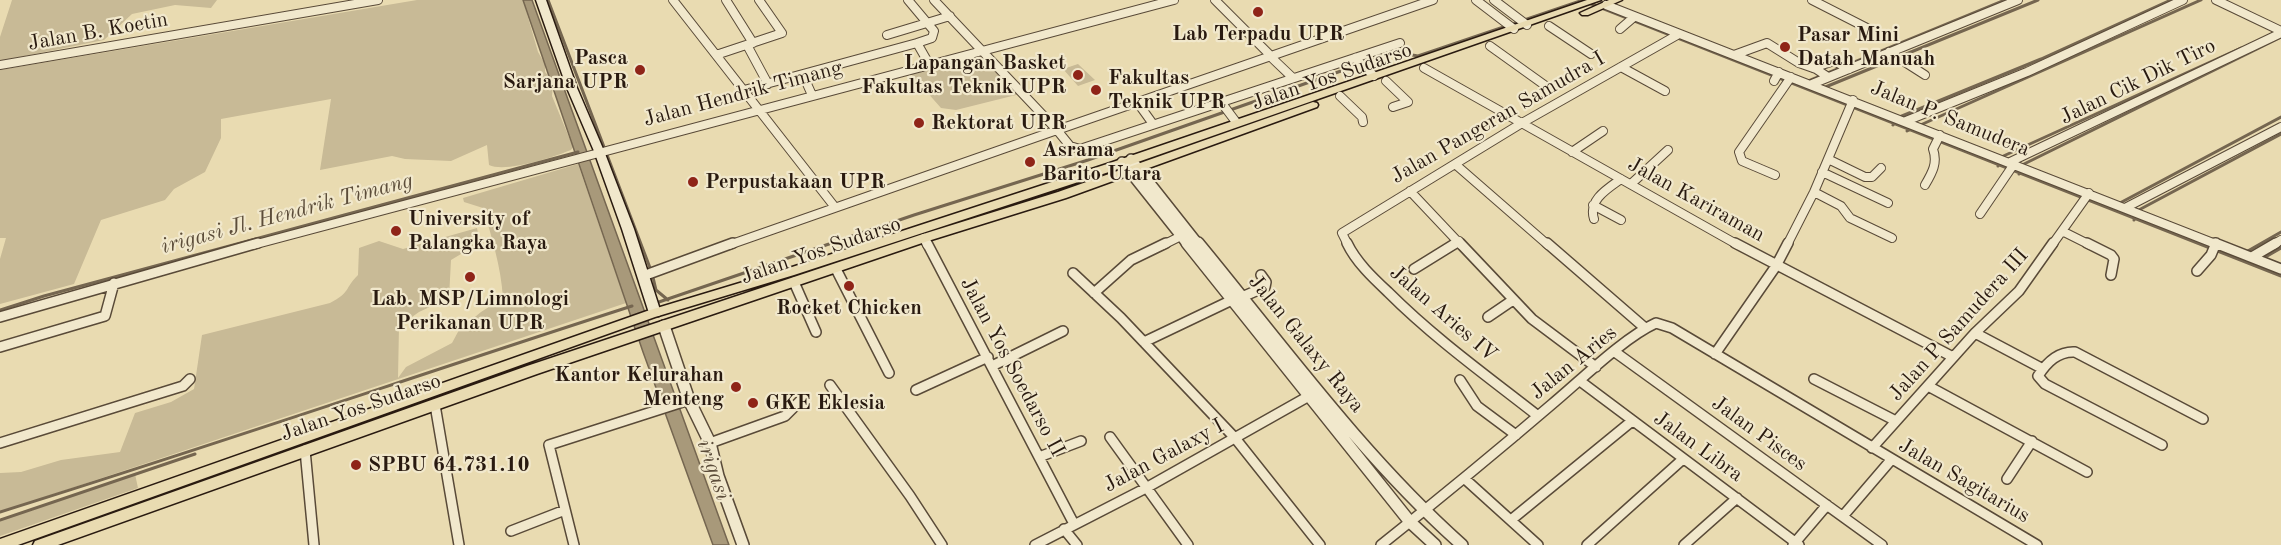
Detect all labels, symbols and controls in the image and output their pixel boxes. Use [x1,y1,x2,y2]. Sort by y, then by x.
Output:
marker: Lab Terpadu UPR [1251,5,1265,19]
street label: Jalan B. Koetin [26,7,170,57]
place label: Lab Terpadu UPR [1172,21,1344,47]
place label: Pasar Mini Datah Manuah [1797,22,1935,72]
street label: Jalan Cik Dik Tiro [2056,33,2220,131]
street label: Jalan Yos Sudarso [1249,38,1415,116]
marker: Pasar Mini Datah Manuah [1778,40,1792,54]
place label: Pasca Sarjana UPR [503,45,628,95]
street label: Jalan Pangeran Samudra I [1387,46,1609,190]
place label: Lapangan Basket Fakultas Teknik UPR [861,50,1066,100]
street label: Jalan Hendrik Timang [641,55,845,133]
marker: Pasca Sarjana UPR [633,63,647,77]
place label: Fakultas Teknik UPR [1108,65,1226,115]
marker: Lapangan Basket Fakultas Teknik UPR [1071,68,1085,82]
street label: Jalan P. Samudera [1867,75,2033,163]
marker: Fakultas Teknik UPR [1089,83,1103,97]
place label: Rektorat UPR [931,110,1066,136]
marker: Rektorat UPR [912,116,926,130]
place label: Asrama Barito Utara [1042,137,1162,187]
street label: Jalan Kariraman [1623,152,1769,248]
marker: Asrama Barito Utara [1023,155,1037,169]
water label: irigasi Jl. Hendrik Timang [158,168,416,260]
place label: Perpustakaan UPR [705,169,885,195]
marker: Perpustakaan UPR [686,175,700,189]
place label: University of Palangka Raya [408,206,548,256]
street label: Jalan Yos Sudarso [738,212,904,290]
marker: University of Palangka Raya [389,224,403,238]
street label: Jalan P Samudera III [1884,243,2034,407]
street label: Jalan Aries IV [1384,260,1502,368]
marker: Lab. MSP/Limnologi Perikanan UPR [463,270,477,284]
street label: Jalan Galaxy Raya [1243,270,1369,418]
street label: Jalan Yos Soedarso II [954,273,1070,461]
marker: Rocket Chicken [842,279,856,293]
place label: Lab. MSP/Limnologi Perikanan UPR [371,286,569,336]
place label: Rocket Chicken [776,295,922,321]
street label: Jalan Aries [1526,320,1622,406]
place label: Kantor Kelurahan Menteng [554,362,724,412]
street label: Jalan Yos Sudarso [278,369,444,447]
marker: Kantor Kelurahan Menteng [729,380,743,394]
place label: GKE Eklesia [765,390,885,416]
street label: Jalan Pisces [1706,391,1812,477]
marker: GKE Eklesia [746,396,760,410]
street label: Jalan Libra [1648,406,1748,488]
street label: Jalan Galaxy I [1099,414,1229,498]
street label: Jalan Sagitarius [1894,433,2034,529]
water label: irigasi [690,436,736,504]
place label: SPBU 64.731.10 [368,452,530,478]
marker: SPBU 64.731.10 [349,458,363,472]

